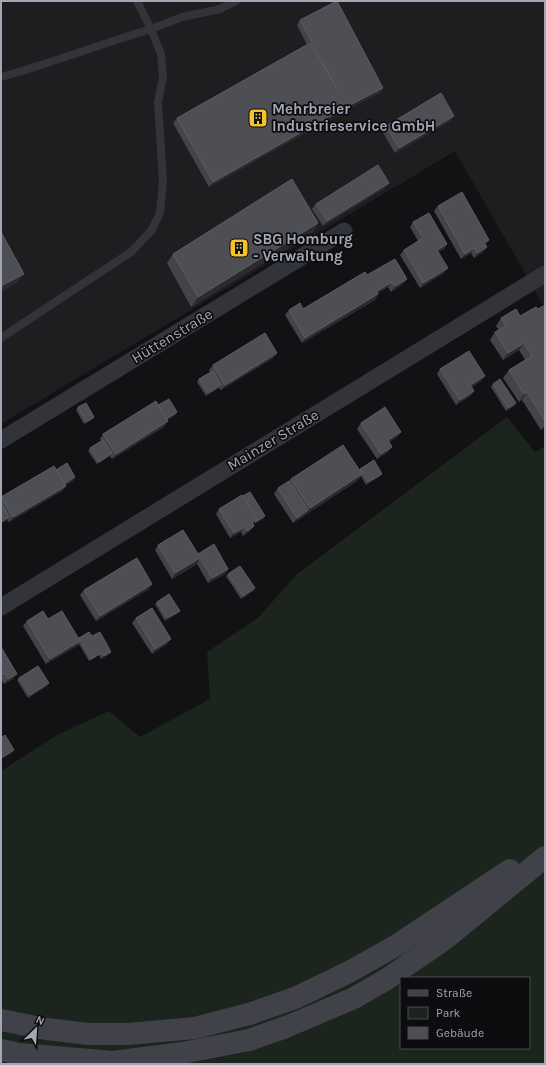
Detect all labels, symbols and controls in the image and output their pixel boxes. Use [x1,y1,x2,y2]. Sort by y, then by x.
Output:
place label: Mehrbreier Industrieservice GmbH [272,100,435,135]
building icon: Mehrbreier Industrieservice GmbH [247,107,269,129]
place label: SBG Homburg - Verwaltung [253,230,353,265]
building icon: SBG Homburg - Verwaltung [228,237,250,259]
street label: Hüttenstraße [128,305,216,367]
street label: Mainzer Straße [224,406,322,474]
legend [400,977,530,1049]
text: Straße [436,986,472,1000]
text: Park [436,1006,461,1020]
north arrow [16,1009,56,1049]
text: N [34,1013,46,1028]
text: Gebäude [436,1026,484,1040]

